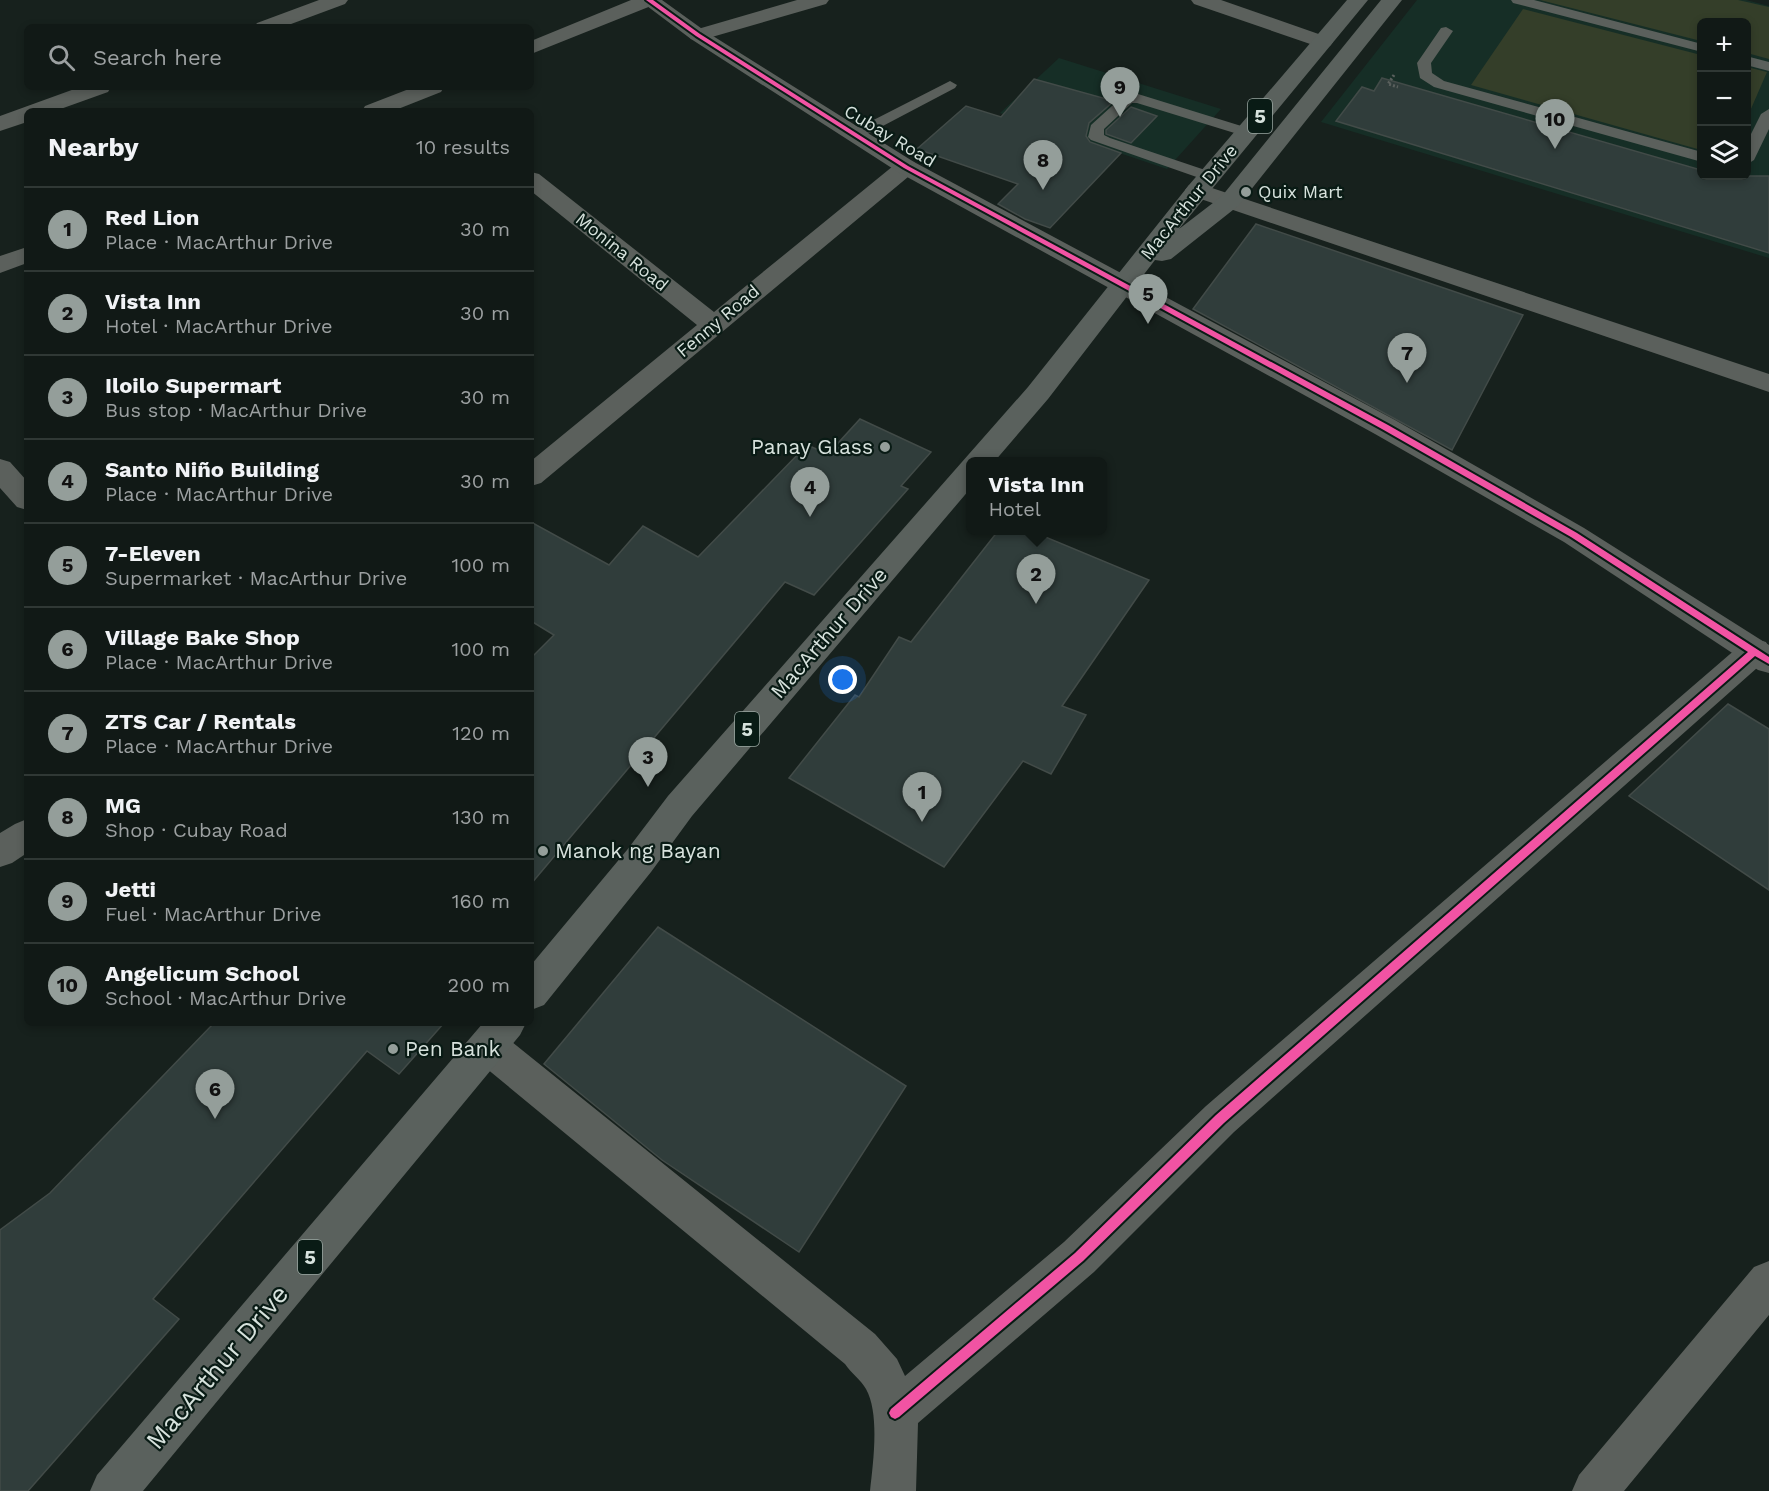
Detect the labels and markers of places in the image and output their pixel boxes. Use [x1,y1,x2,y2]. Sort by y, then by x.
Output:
pin: 9 [1100,68,1140,117]
pin: 10 [1536,100,1574,149]
pin: 8 [1024,140,1062,190]
place label: Quix Mart [1258,181,1343,202]
marker: Quix Mart [1239,185,1253,199]
pin: 5 [1128,274,1168,324]
pin: 7 [1388,334,1426,383]
place label: Panay Glass [751,434,873,459]
marker: Panay Glass [878,440,892,454]
pin: 4 [790,468,830,517]
pin: 2 [1016,554,1056,604]
pin: 3 [628,738,668,787]
pin: 1 [902,772,942,822]
place label: Manok ng Bayan [555,838,721,863]
marker: Manok ng Bayan [536,844,550,858]
place label: Pen Bank [405,1036,500,1061]
marker: Pen Bank [386,1042,400,1056]
pin: 6 [196,1070,234,1119]

